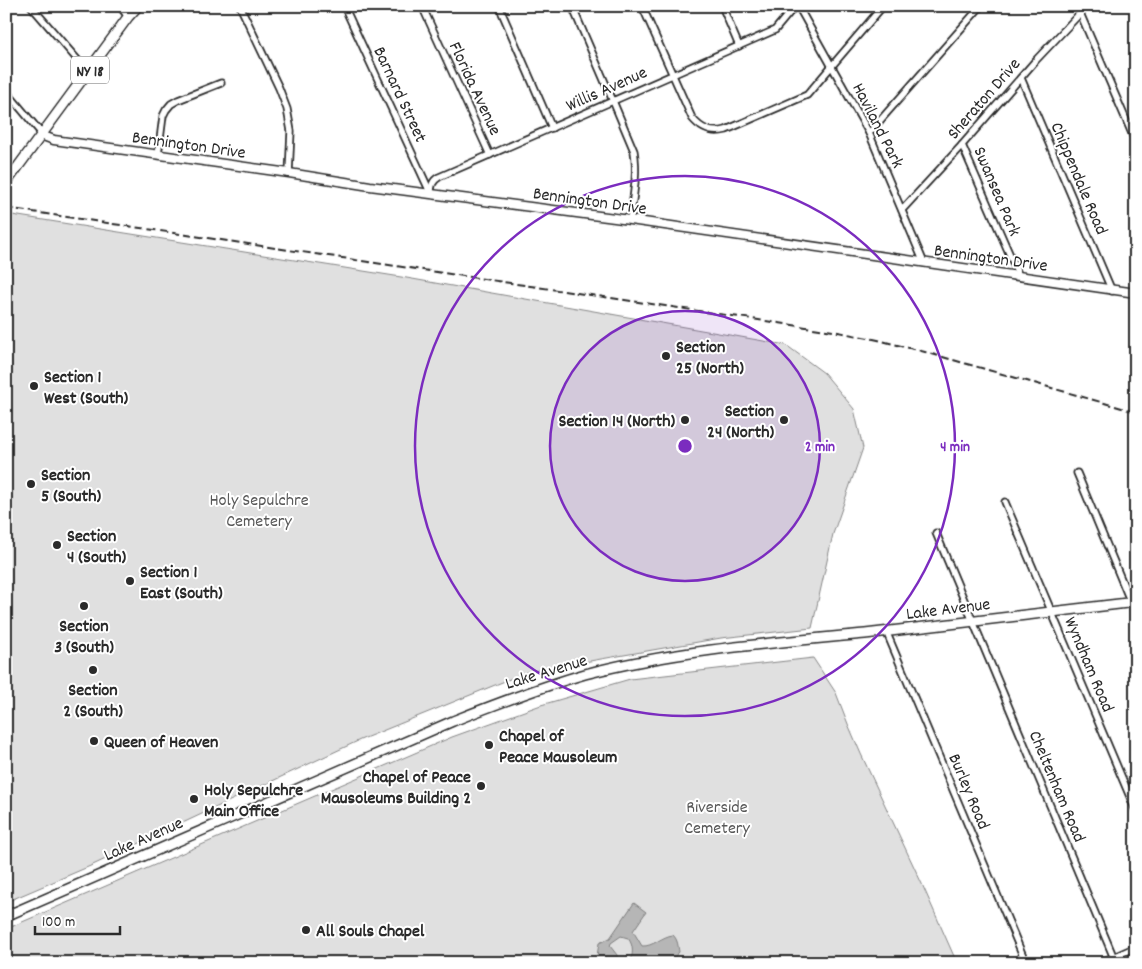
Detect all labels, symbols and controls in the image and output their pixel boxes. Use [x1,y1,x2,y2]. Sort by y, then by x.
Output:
street label: Florida Avenue [441,38,506,140]
street label: Barnard Street [366,43,432,148]
street label: Sheraton Drive [942,53,1028,146]
road number: NY 18 [71,56,109,84]
street label: Willis Avenue [562,61,652,119]
street label: Haviland Park [845,79,909,173]
street label: Chippendale Road [1043,119,1113,239]
street label: Bennington Drive [130,126,247,167]
street label: Swansea Park [966,143,1026,241]
street label: Bennington Drive [531,182,648,223]
street label: Bennington Drive [932,239,1049,280]
place label: Section 25 (North) [676,336,744,382]
marker: Section 25 (North) [660,350,672,362]
place label: Section 1 West (South) [44,366,129,412]
marker: Section 1 West (South) [28,380,40,392]
place label: Section 24 (North) [707,400,774,446]
place label: Section 14 (North) [559,410,675,435]
marker: Section 14 (North) [679,414,691,426]
marker: Section 24 (North) [778,414,790,426]
centre of rings [676,437,694,455]
text: 2 min [805,437,835,459]
text: 4 min [940,437,970,459]
place label: Section 5 (South) [41,464,101,510]
marker: Section 5 (South) [25,478,37,490]
park label: Holy Sepulchre Cemetery [209,489,309,535]
place label: Section 4 (South) [67,525,127,571]
marker: Section 4 (South) [51,539,63,551]
place label: Section 1 East (South) [140,561,223,607]
marker: Section 1 East (South) [124,575,136,587]
street label: Lake Avenue [905,593,992,628]
marker: Section 3 (South) [78,600,90,612]
street label: Wyndham Road [1056,614,1119,716]
place label: Section 3 (South) [54,615,114,661]
street label: Lake Avenue [503,649,591,698]
marker: Section 2 (South) [87,664,99,676]
place label: Section 2 (South) [63,679,123,725]
place label: Chapel of Peace Mausoleum [499,725,617,771]
street label: Cheltenham Road [1021,727,1090,847]
place label: Queen of Heaven [104,731,218,756]
marker: Queen of Heaven [88,735,100,747]
marker: Chapel of Peace Mausoleum [483,739,495,751]
street label: Burley Road [941,750,995,834]
place label: Chapel of Peace Mausoleums Building 2 [321,766,471,812]
place label: Holy Sepulchre Main Office [204,779,303,825]
marker: Chapel of Peace Mausoleums Building 2 [475,780,487,792]
marker: Holy Sepulchre Main Office [188,793,200,805]
park label: Riverside Cemetery [684,796,751,842]
street label: Lake Avenue [100,812,188,869]
scale bar [35,904,120,936]
text: 100 m [42,912,75,934]
place label: All Souls Chapel [316,920,425,945]
marker: All Souls Chapel [300,924,312,936]

